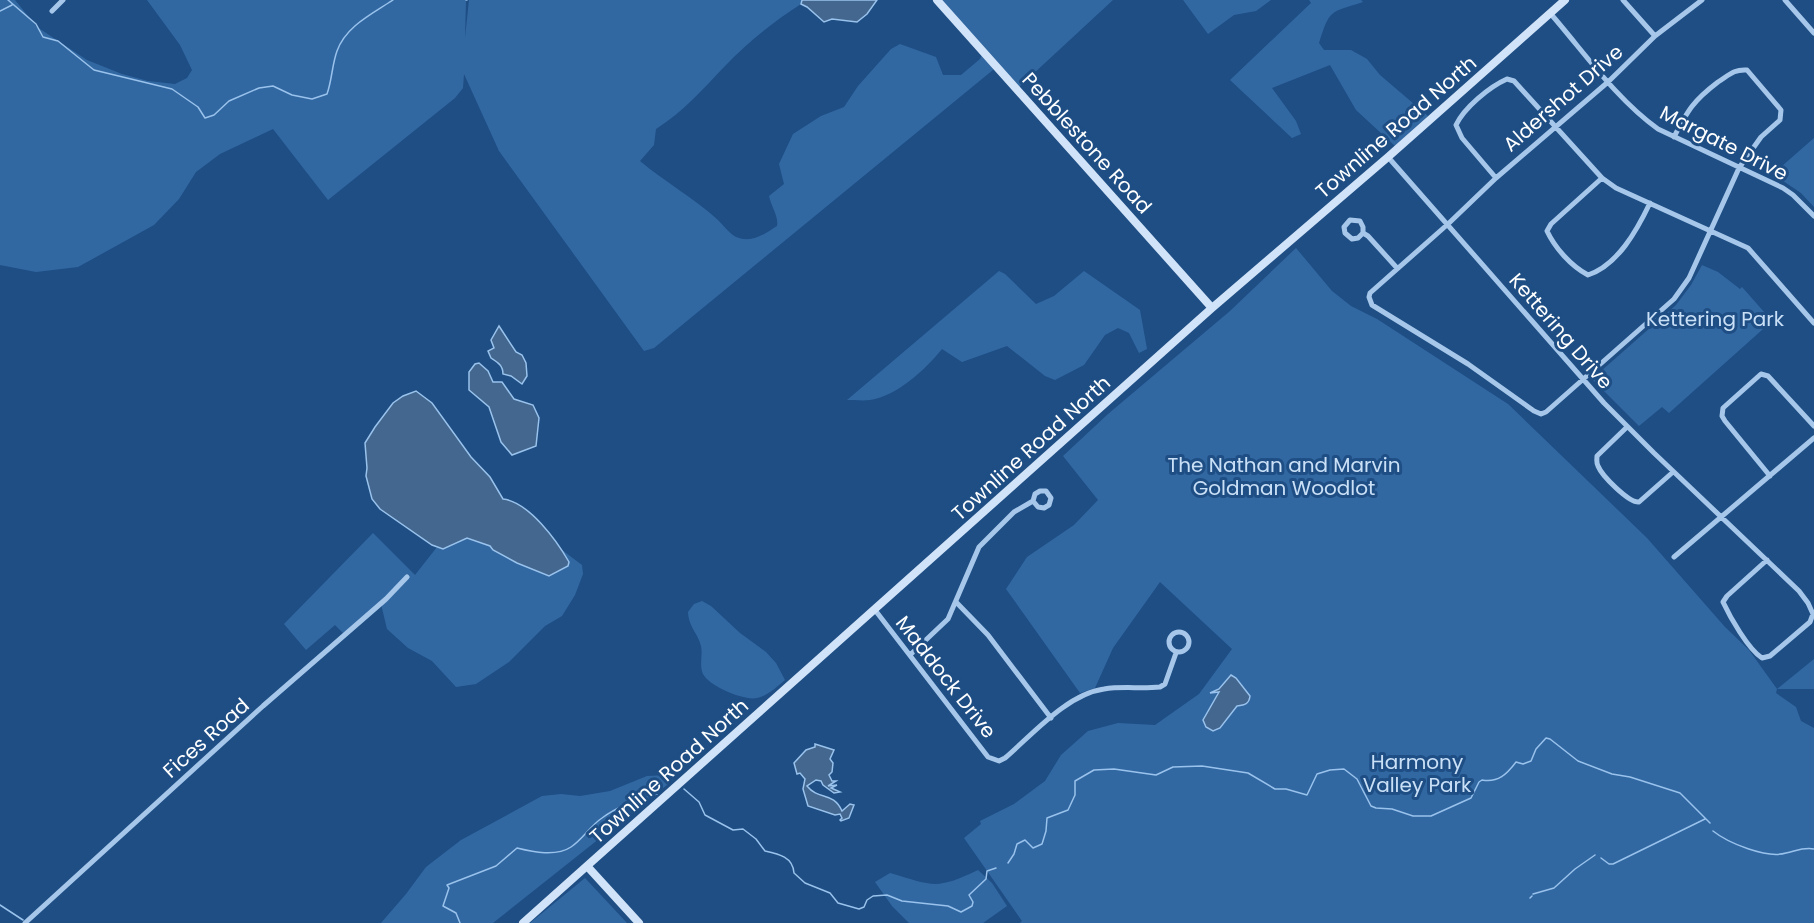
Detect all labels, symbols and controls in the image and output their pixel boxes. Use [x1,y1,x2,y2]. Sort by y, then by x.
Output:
street label: Aldershot Drive [1497,38,1629,158]
street label: Townline Road North [1309,49,1483,205]
street label: Pebblestone Road [1016,66,1158,220]
street label: Margate Drive [1655,99,1793,187]
street label: Kettering Drive [1503,267,1619,395]
park label: Kettering Park [1646,305,1785,333]
street label: Townline Road North [945,369,1117,527]
park label: The Nathan and Marvin Goldman Woodlot [1168,451,1401,502]
street label: Maddock Drive [889,610,1003,744]
street label: Fices Road [157,692,255,784]
street label: Townline Road North [583,692,755,850]
park label: Harmony Valley Park [1363,748,1472,799]

